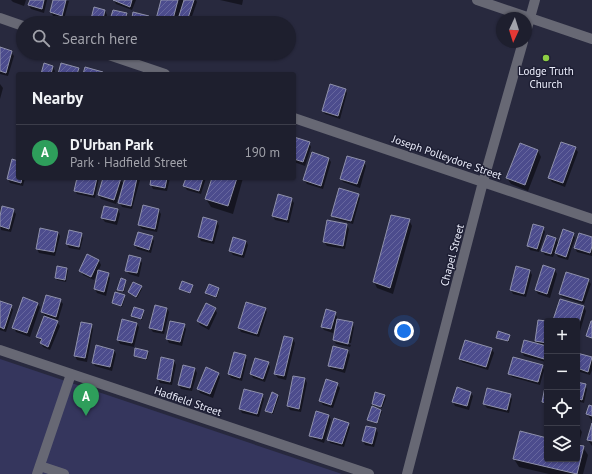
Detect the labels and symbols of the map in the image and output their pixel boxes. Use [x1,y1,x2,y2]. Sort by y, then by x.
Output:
north arrow [496,12,532,48]
marker: Lodge Truth Church [541,53,551,63]
place label: Lodge Truth Church [518,64,574,91]
street label: Joseph Polleydore Street [389,131,504,182]
street label: Chapel Street [437,222,467,288]
your location [394,321,414,341]
pin: A [73,383,99,416]
street label: Hadfield Street [152,383,224,419]

